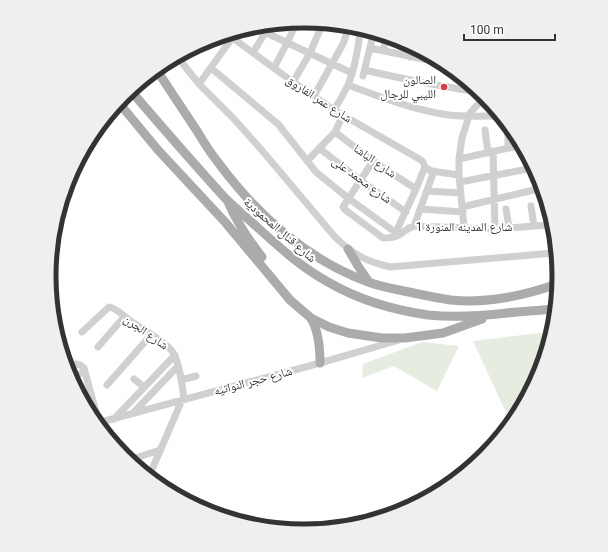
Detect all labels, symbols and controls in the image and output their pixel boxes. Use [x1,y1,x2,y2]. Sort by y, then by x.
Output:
scale bar [464,16,555,42]
text: 100 m [470,23,504,37]
street label: شارع عمر الفاروق [283,73,355,126]
place label: الصالون الليبي للرجال [380,73,436,104]
marker: الصالون الليبي للرجال [439,82,449,92]
street label: شارع الباشا [350,141,399,182]
street label: شارع محمد على [329,154,395,207]
street label: شارع قنال المحمودية [240,195,319,266]
street label: شارع المدينه المنورة 1 [416,220,512,235]
street label: شارع الجرن [120,312,171,353]
street label: شارع حجر النواتيه [212,364,294,399]

